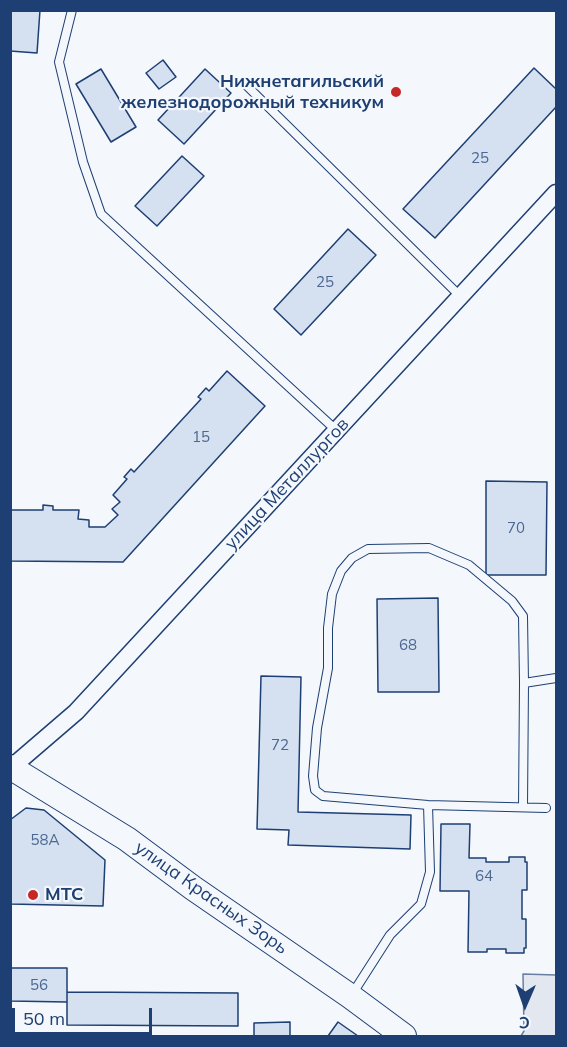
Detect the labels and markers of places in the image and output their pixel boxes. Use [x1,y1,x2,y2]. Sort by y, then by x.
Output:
place label: Нижнетагильский железнодорожный техникум [121,71,384,113]
marker: Нижнетагильский железнодорожный техникум [389,85,403,99]
place label: МТС [45,884,83,906]
marker: МТС [26,888,40,902]

